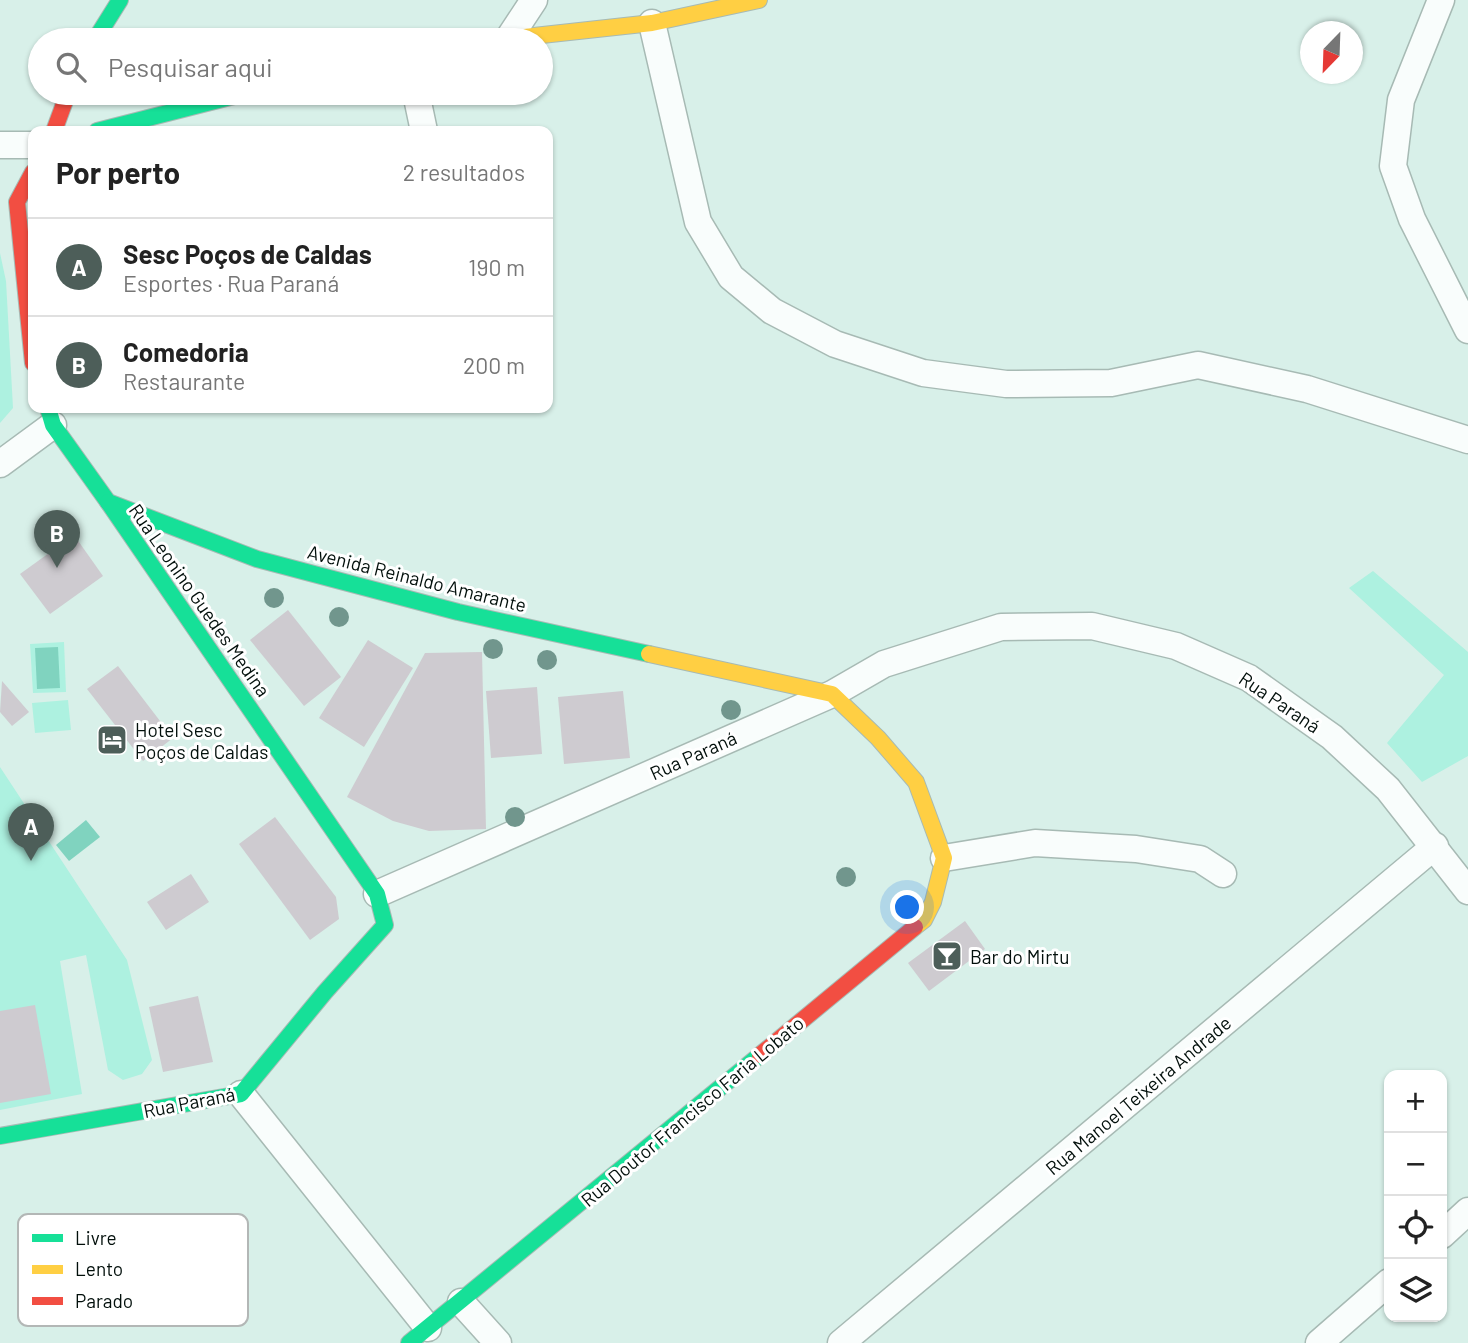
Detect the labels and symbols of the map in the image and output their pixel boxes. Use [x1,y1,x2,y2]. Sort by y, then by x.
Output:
north arrow [1300,21,1363,84]
street label: Rua Leonino Guedes Medina [125,499,275,701]
pin: B [34,510,80,568]
street label: Avenida Reinaldo Amarante [305,540,529,616]
street label: Rua Paraná [1235,667,1325,737]
place label: Hotel Sesc Poços de Caldas [135,718,268,763]
hotel icon: Hotel Sesc Poços de Caldas [95,723,129,757]
street label: Rua Paraná [646,726,740,784]
pin: A [8,803,54,861]
your location [890,890,924,924]
bar icon: Bar do Mirtu [930,939,964,973]
place label: Bar do Mirtu [970,945,1069,968]
street label: Rua Doutor Francisco Faria Lobato [576,1011,808,1211]
street label: Rua Manoel Teixeira Andrade [1041,1011,1235,1179]
street label: Rua Paraná [141,1082,237,1122]
legend [18,1214,248,1326]
text: Livre [75,1226,117,1249]
text: Lento [75,1257,123,1280]
text: Parado [75,1289,133,1312]

